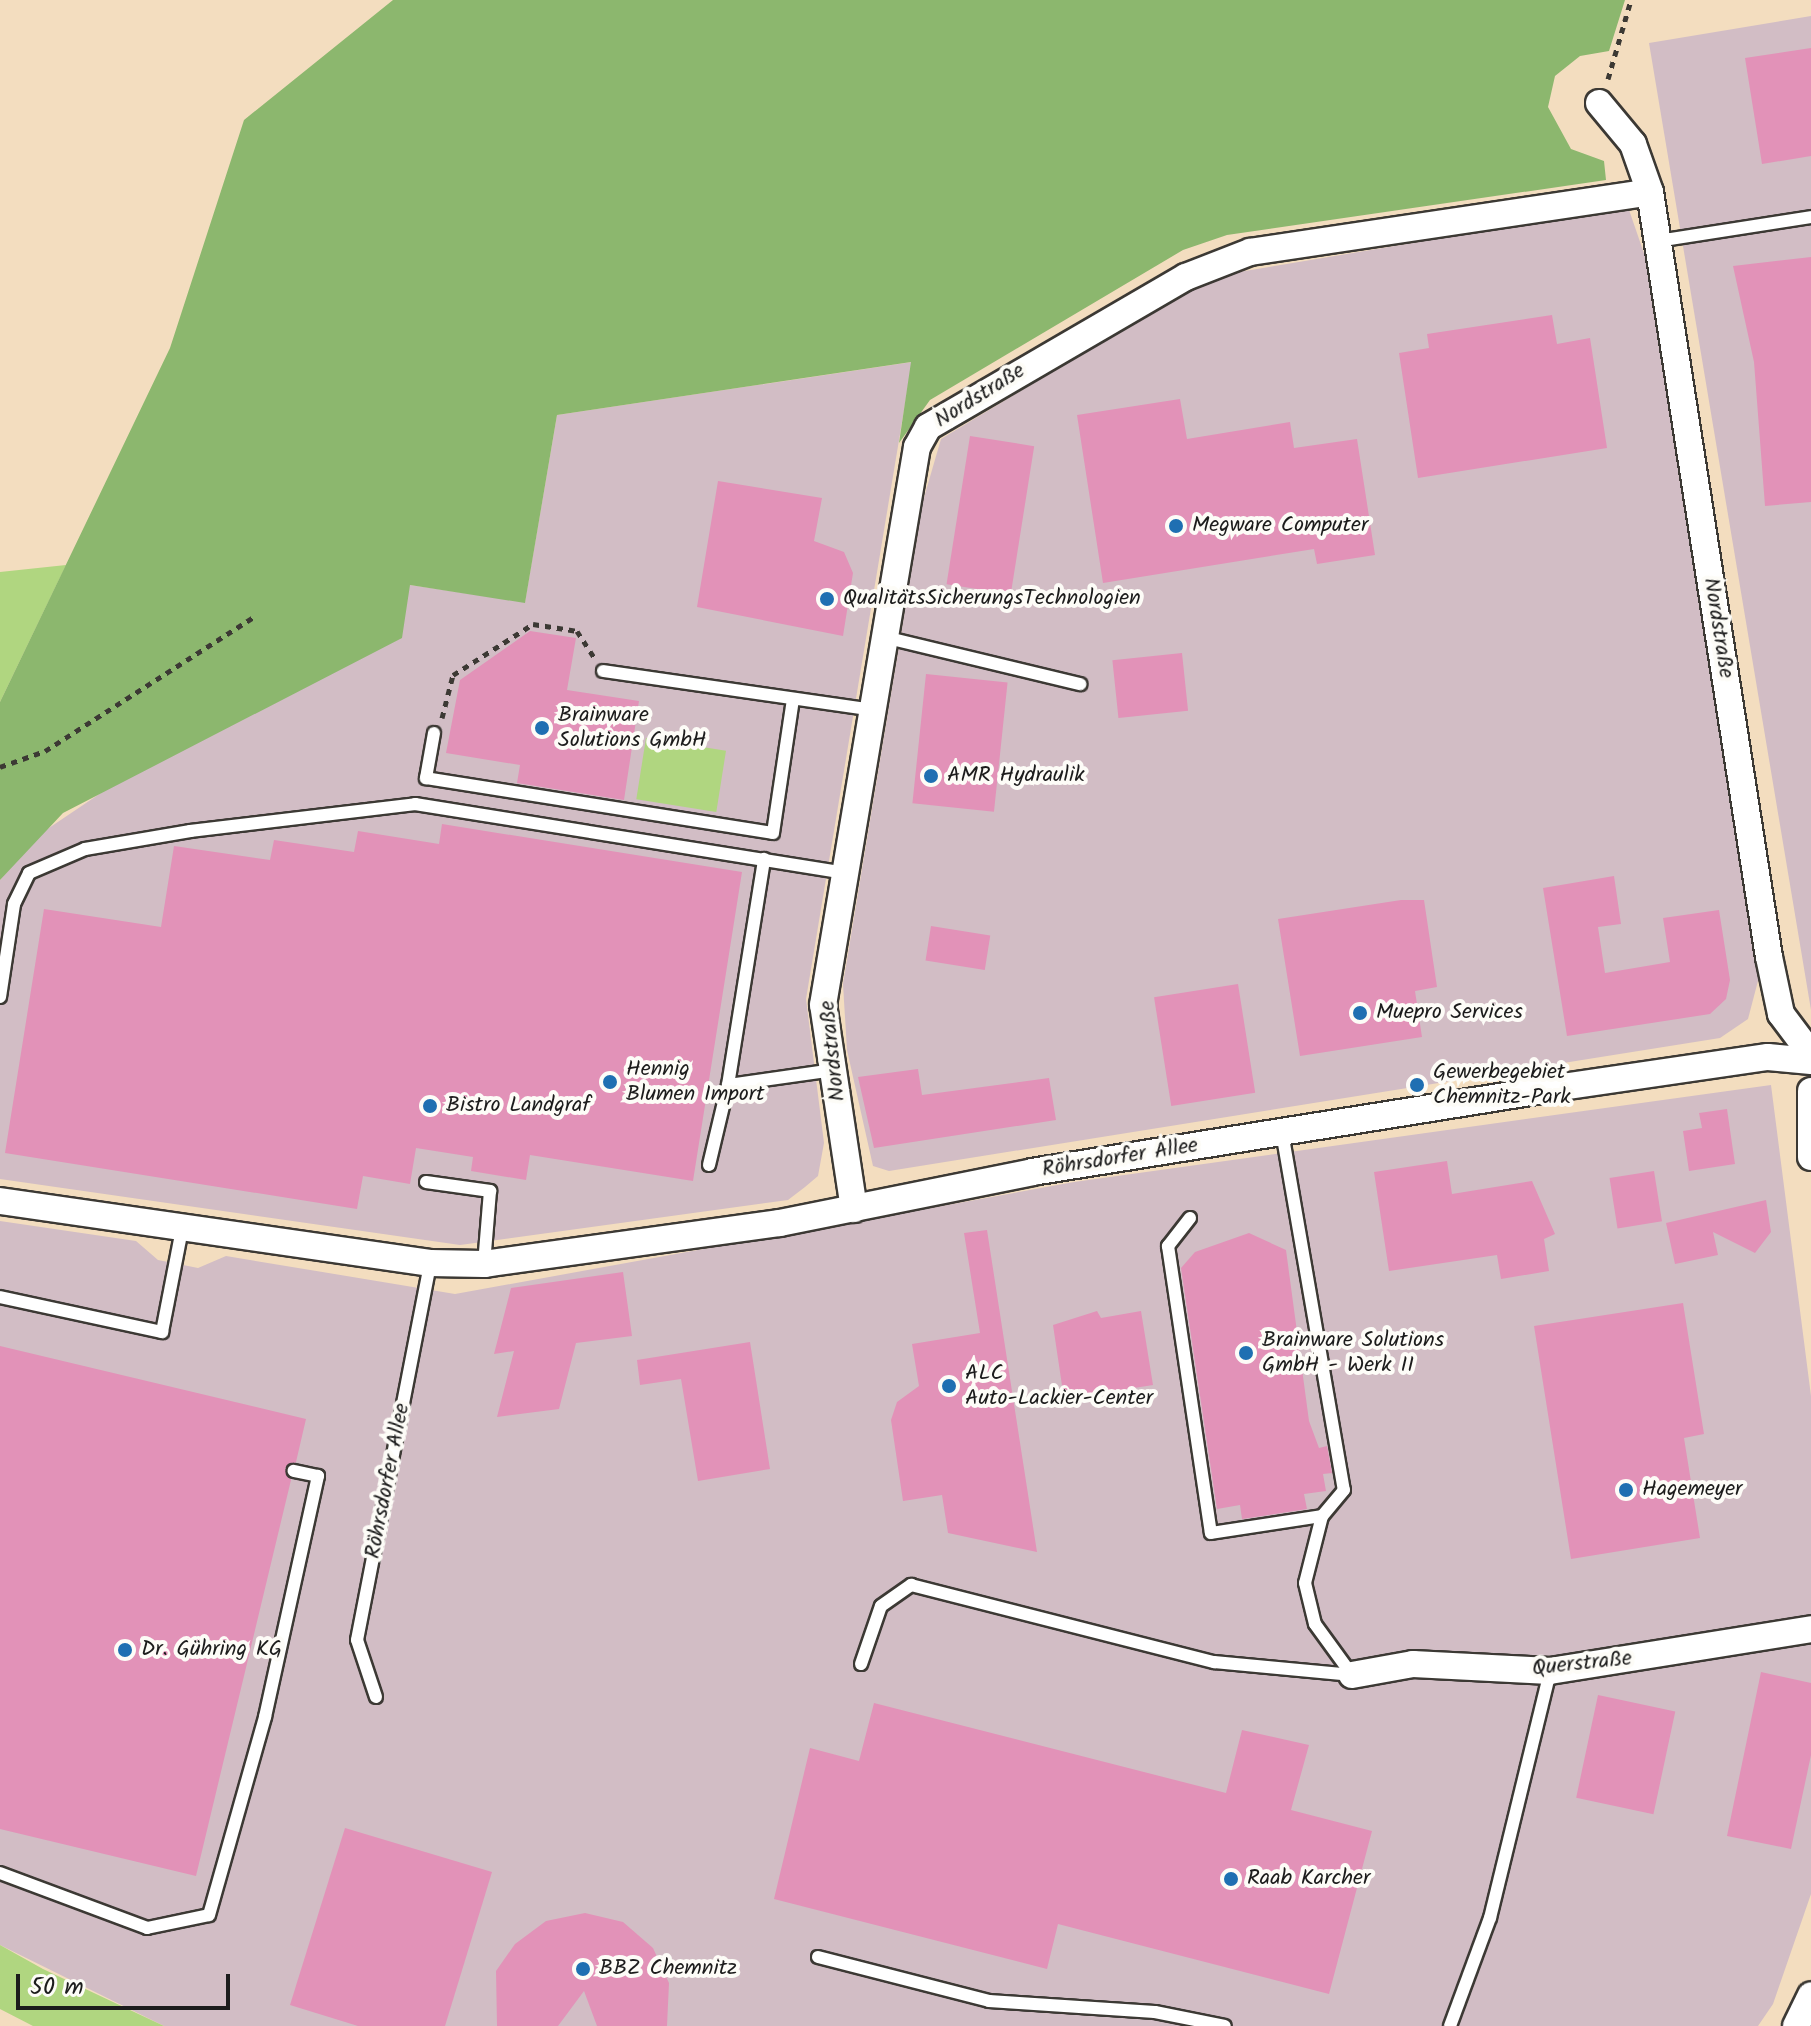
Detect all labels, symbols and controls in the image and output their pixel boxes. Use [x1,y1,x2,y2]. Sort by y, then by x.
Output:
street label: Nordstraße [930,358,1030,434]
place label: Megware Computer [1192,513,1368,539]
marker: Megware Computer [1167,517,1185,535]
street label: Nordstraße [1697,576,1739,680]
place label: QualitätsSicherungsTechnologien [843,586,1141,612]
marker: QualitätsSicherungsTechnologien [818,590,836,608]
place label: Brainware Solutions GmbH [558,702,706,754]
marker: Brainware Solutions GmbH [533,719,551,737]
place label: AMR Hydraulik [947,763,1085,789]
marker: AMR Hydraulik [922,767,940,785]
street label: Nordstraße [815,999,851,1103]
place label: Muepro Services [1376,1000,1523,1026]
marker: Muepro Services [1351,1004,1369,1022]
place label: Hennig Blumen Import [626,1056,765,1108]
place label: Gewerbegebiet Chemnitz-Park [1433,1059,1570,1110]
marker: Hennig Blumen Import [601,1073,619,1091]
marker: Gewerbegebiet Chemnitz-Park [1408,1076,1426,1094]
place label: Bistro Landgraf [446,1093,591,1119]
marker: Bistro Landgraf [421,1097,439,1115]
street label: Röhrsdorfer Allee [1040,1133,1200,1183]
place label: Brainware Solutions GmbH - Werk II [1262,1327,1444,1378]
marker: Brainware Solutions GmbH - Werk II [1237,1344,1255,1362]
place label: ALC Auto-Lackier-Center [965,1360,1153,1412]
marker: ALC Auto-Lackier-Center [940,1377,958,1395]
street label: Röhrsdorfer Allee [360,1401,416,1561]
place label: Hagemeyer [1642,1477,1742,1503]
marker: Hagemeyer [1617,1481,1635,1499]
place label: Dr. Gühring KG [141,1637,282,1663]
marker: Dr. Gühring KG [116,1641,134,1659]
street label: Querstraße [1531,1646,1633,1682]
place label: Raab Karcher [1247,1866,1370,1892]
marker: Raab Karcher [1222,1870,1240,1888]
place label: BBZ Chemnitz [599,1956,737,1982]
scale bar [20,1958,234,2008]
marker: BBZ Chemnitz [574,1960,592,1978]
text: 50 m [30,1968,84,2007]

